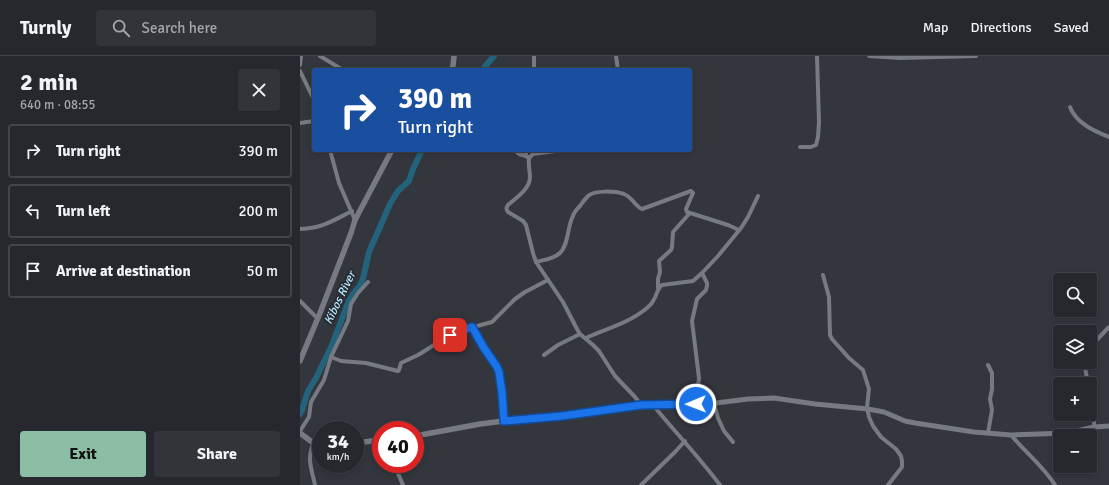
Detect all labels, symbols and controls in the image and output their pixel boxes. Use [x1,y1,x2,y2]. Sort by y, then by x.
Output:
search box [96,10,376,46]
text: Turnly [20,16,72,40]
icon: search [110,17,132,39]
text: Search here [142,19,217,37]
text: Map [923,19,949,36]
text: Directions [971,19,1032,36]
text: Saved [1054,19,1089,36]
text: 2 min [20,67,78,97]
button: close [238,69,280,111]
text: 390 m [398,82,472,116]
icon: right [332,84,384,136]
text: 640 m · 08:55 [20,97,96,113]
text: Turn right [398,116,473,138]
icon: right [22,140,44,162]
text: Turn right [56,142,121,160]
text: 390 m [238,142,278,160]
icon: left [22,200,44,222]
text: Turn left [56,202,110,220]
text: 200 m [238,202,278,220]
icon: arrive [22,260,44,282]
text: Arrive at destination [56,262,191,280]
text: 50 m [247,262,278,280]
water label: Kibos River [321,268,360,327]
map controls [1053,273,1097,473]
button: search [1053,273,1097,317]
pin [433,318,467,352]
icon: arrive [439,324,461,346]
button: layers [1053,325,1097,369]
button: + [1053,377,1097,421]
position arrow [675,383,717,425]
speed limit sign: 40 [372,421,424,473]
text: 34 [327,429,349,454]
button: − [1053,429,1097,473]
button: Exit [20,431,146,477]
button: Share [154,431,280,477]
text: km/h [327,451,349,463]

